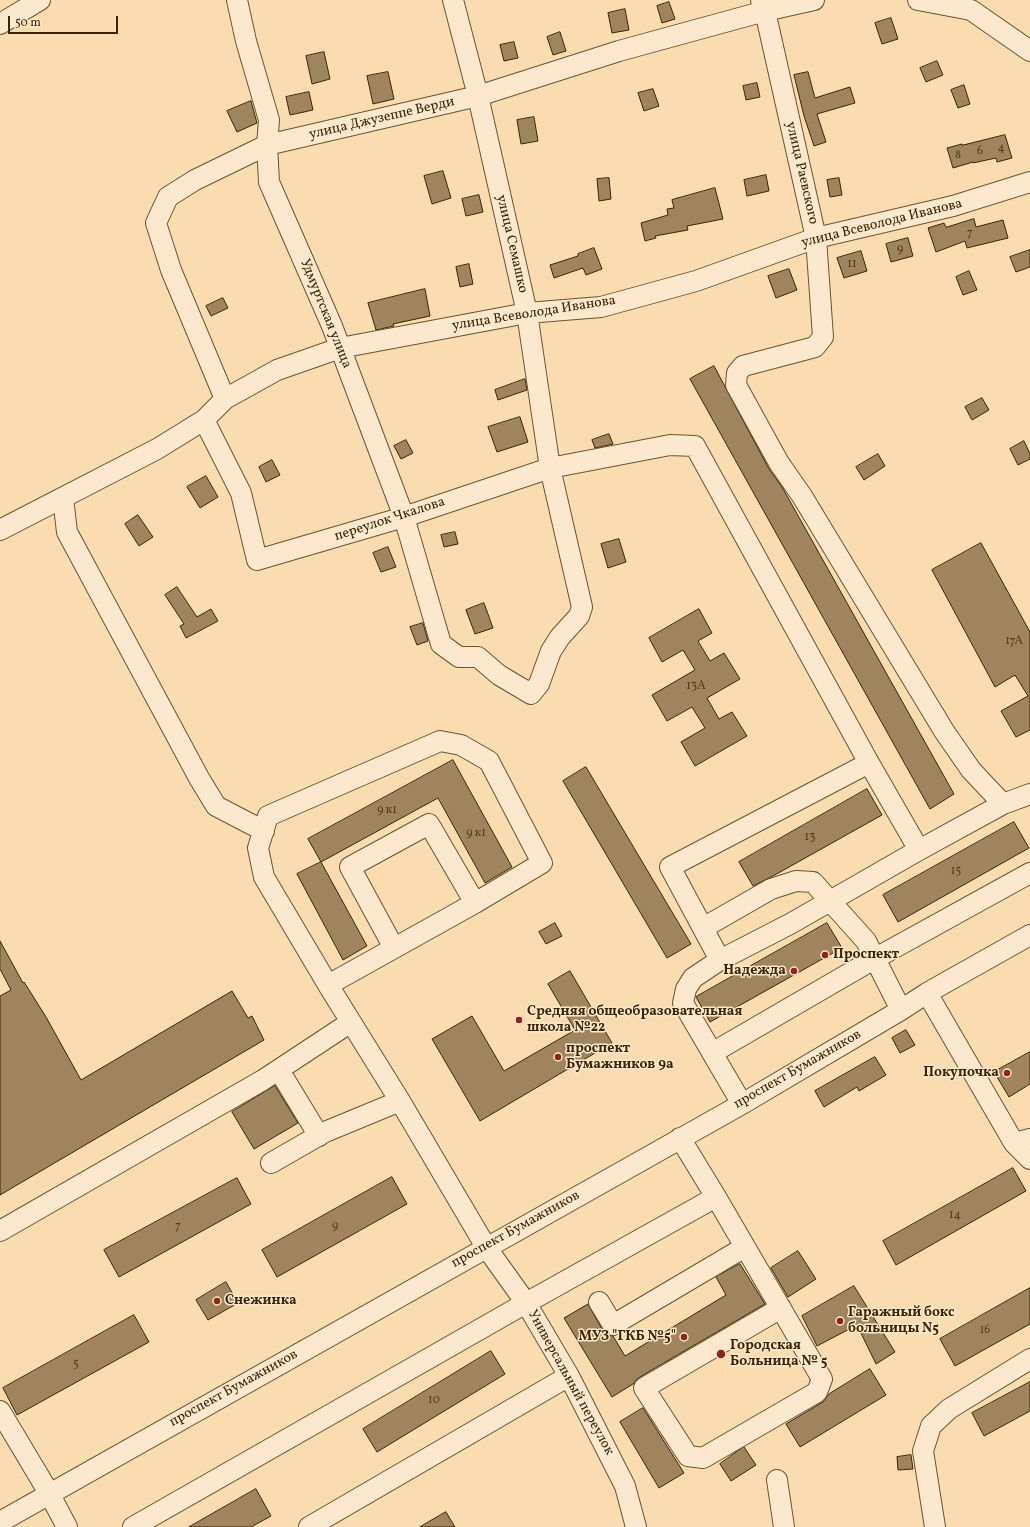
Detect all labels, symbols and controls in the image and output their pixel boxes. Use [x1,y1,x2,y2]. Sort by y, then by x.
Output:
scale bar [10,8,120,34]
text: 50 m [15,15,41,31]
street label: улица Джузеппе Верди [308,94,456,144]
street label: улица Раевского [781,120,821,226]
house number: 4 [997,142,1005,156]
house number: 6 [977,145,983,159]
house number: 8 [955,149,961,163]
street label: улица Семашко [492,193,530,295]
street label: улица Всеволода Иванова [800,196,964,252]
house number: 7 [967,227,973,241]
house number: 9 [897,243,903,257]
street label: Удмуртская улица [295,257,355,371]
house number: 11 [847,258,857,272]
street label: улица Всеволода Иванова [451,293,617,335]
street label: переулок Чкалова [333,494,447,546]
house number: 17А [1005,635,1023,649]
house number: 13А [686,680,706,694]
house number: 9 к1 [377,804,397,818]
house number: 9 к1 [466,827,486,841]
house number: 13 [805,831,815,845]
house number: 15 [951,865,961,879]
place label: Проспект [833,947,899,963]
marker: Проспект [820,950,830,960]
place label: Надежда [723,963,786,979]
marker: Надежда [789,966,799,976]
place label: Средняя общеобразовательная школа №22 [527,1004,742,1036]
marker: Средняя общеобразовательная школа №22 [514,1015,524,1025]
street label: проспект Бумажников [731,1027,865,1113]
place label: проспект Бумажников 9а [566,1041,674,1074]
marker: проспект Бумажников 9а [553,1052,563,1062]
place label: Покупочка [923,1065,999,1081]
marker: Покупочка [1002,1068,1012,1078]
street label: проспект Бумажников [449,1188,583,1272]
house number: 14 [949,1209,961,1223]
house number: 7 [175,1220,181,1234]
house number: 9 [332,1220,338,1234]
place label: Снежинка [225,1293,297,1309]
marker: Снежинка [212,1296,222,1306]
place label: Гаражный бокс больницы N5 [848,1305,955,1338]
street label: Универсальный переулок [523,1308,617,1458]
marker: Гаражный бокс больницы N5 [835,1316,845,1326]
house number: 16 [980,1324,990,1338]
place label: МУЗ "ГКБ №5" [579,1329,676,1345]
marker: МУЗ "ГКБ №5" [679,1332,689,1342]
place label: Городская Больница № 5 [730,1338,827,1370]
street label: проспект Бумажников [167,1347,301,1431]
marker: Городская Больница № 5 [715,1348,727,1360]
house number: 5 [73,1358,79,1372]
house number: 10 [428,1394,440,1408]

